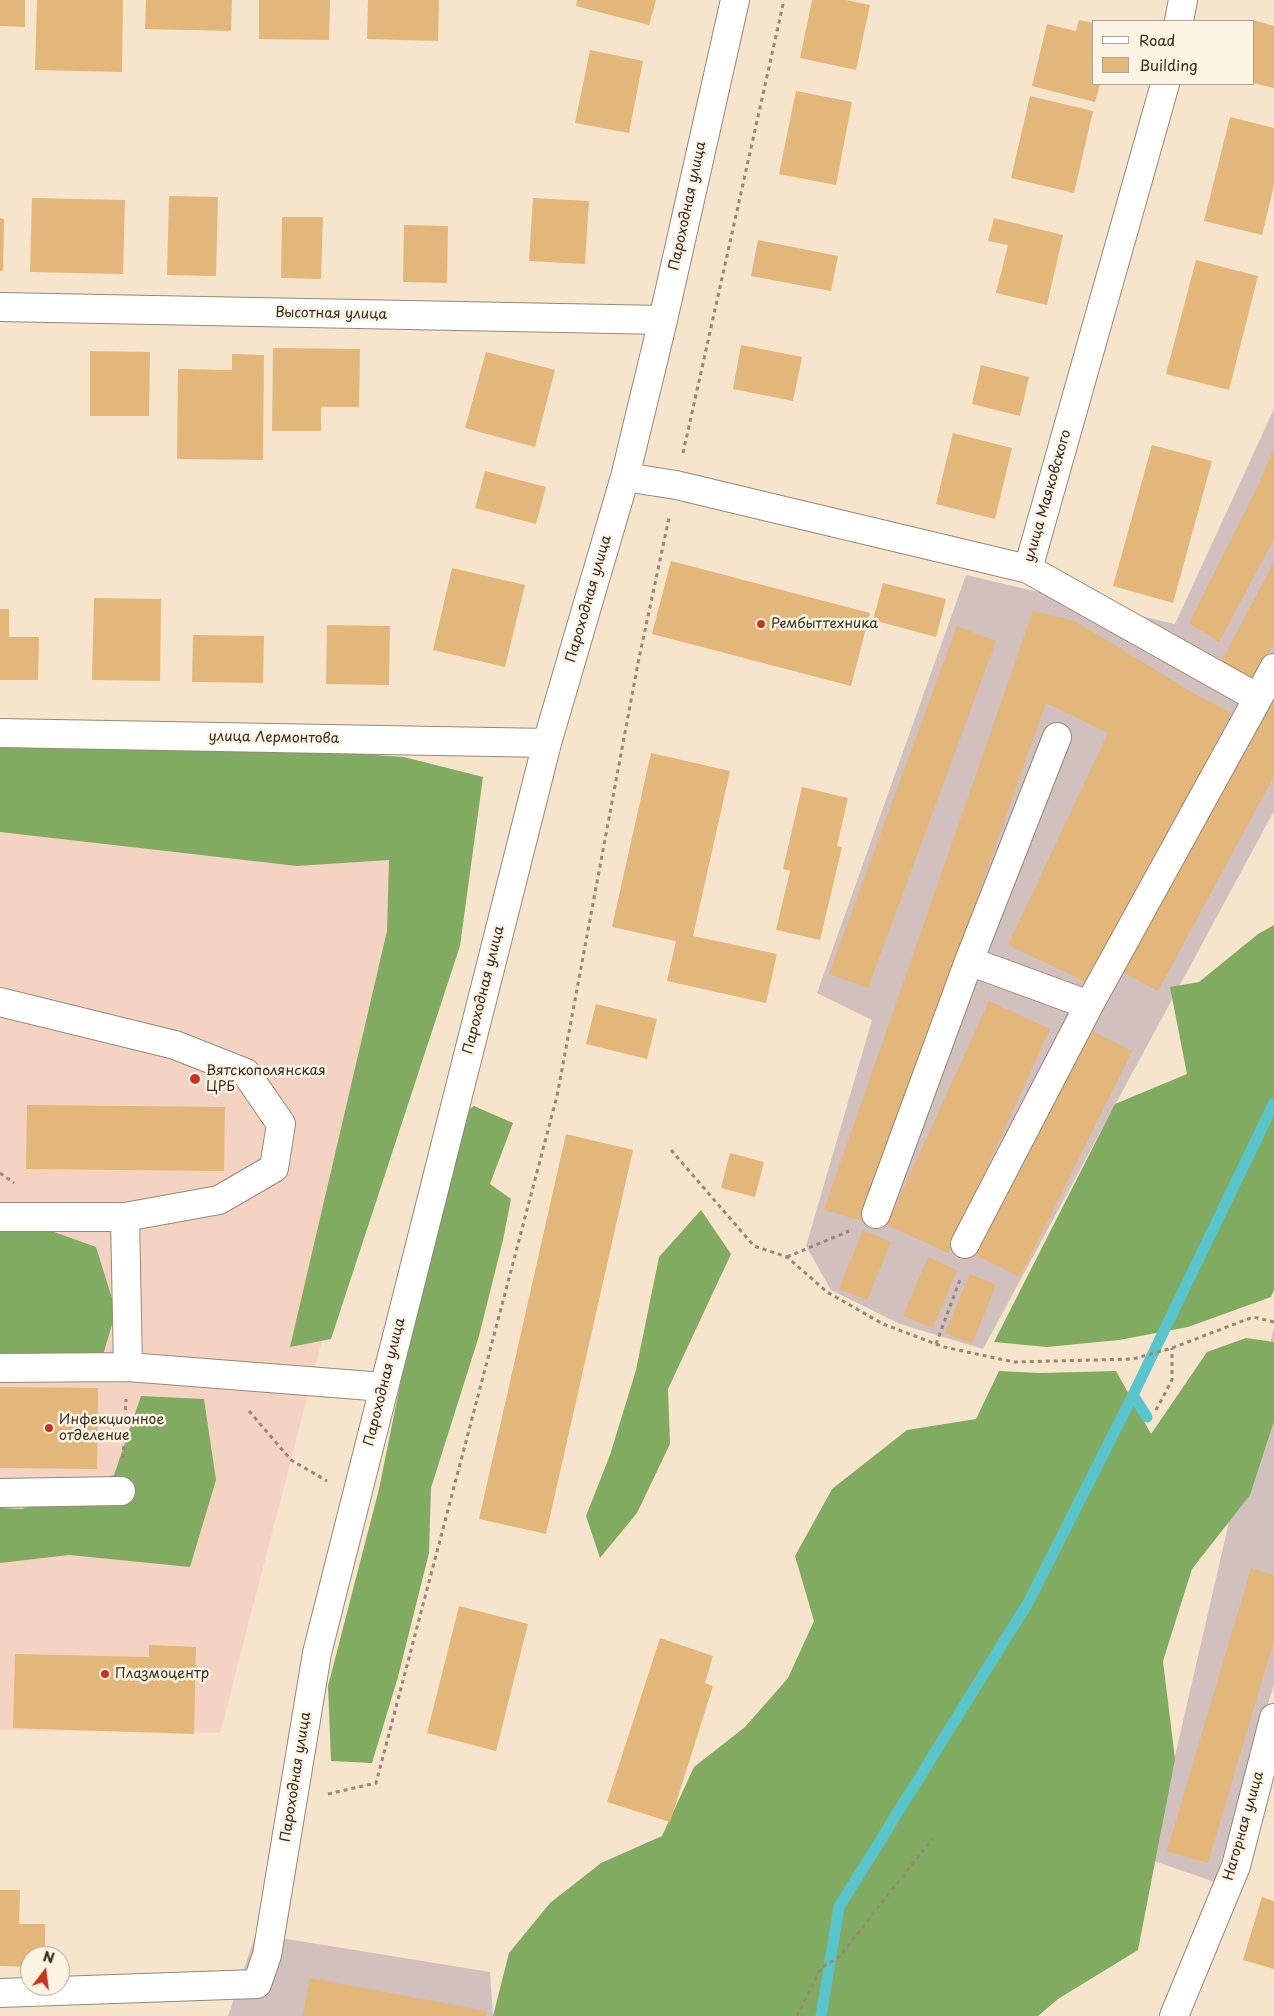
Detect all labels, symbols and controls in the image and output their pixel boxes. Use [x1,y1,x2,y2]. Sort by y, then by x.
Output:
legend [1092,20,1254,85]
text: Road [1139,28,1175,51]
text: Building [1139,53,1198,76]
street label: Пароходная улица [666,140,710,272]
street label: Высотная улица [275,305,387,323]
street label: улица Маяковского [1021,428,1075,564]
street label: Пароходная улица [563,533,615,665]
place label: Рембыттехника [771,616,878,632]
marker: Рембыттехника [755,618,767,630]
street label: улица Лермонтова [208,728,340,748]
street label: Пароходная улица [460,924,508,1056]
place label: Вятскополянская ЦРБ [206,1063,326,1096]
marker: Вятскополянская ЦРБ [188,1072,202,1086]
street label: Пароходная улица [361,1316,409,1448]
place label: Инфекционное отделение [59,1412,164,1444]
marker: Инфекционное отделение [43,1422,55,1434]
place label: Плазмоцентр [115,1666,209,1682]
marker: Плазмоцентр [99,1668,111,1680]
street label: Пароходная улица [277,1711,315,1843]
street label: Нагорная улица [1220,1769,1268,1883]
text: N [41,1945,57,1969]
north arrow [20,1946,70,1996]

